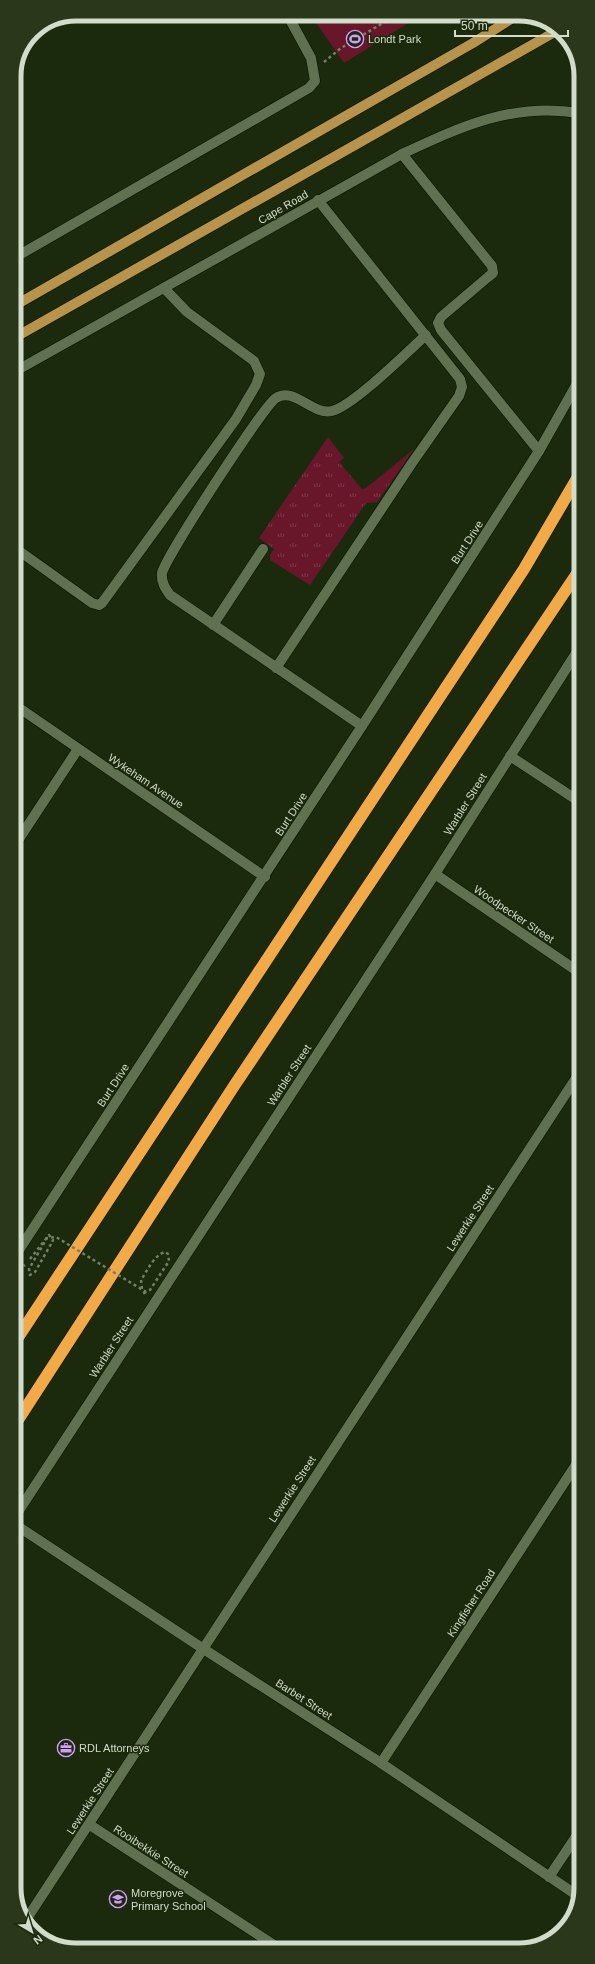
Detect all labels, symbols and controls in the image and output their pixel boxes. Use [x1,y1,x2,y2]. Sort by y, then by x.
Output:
scale bar [455,12,568,38]
text: 50 m [461,19,488,33]
sports icon: Londt Park [345,29,365,49]
place label: Londt Park [368,33,422,45]
street label: Cape Road [256,188,310,226]
street label: Burt Drive [449,518,485,566]
street label: Wykeham Avenue [106,751,186,811]
street label: Warbler Street [441,771,489,837]
street label: Burt Drive [273,790,309,838]
street label: Woodpecker Street [472,883,556,945]
street label: Warbler Street [265,1042,313,1108]
street label: Burt Drive [95,1061,131,1109]
street label: Lewerkie Street [444,1183,496,1253]
street label: Warbler Street [87,1314,135,1380]
street label: Lewerkie Street [266,1454,318,1524]
street label: Kingfisher Road [445,1567,497,1639]
street label: Barbet Street [274,1676,334,1722]
office icon: RDL Attorneys [56,1738,76,1758]
place label: RDL Attorneys [79,1742,150,1754]
street label: Lewerkie Street [64,1766,116,1836]
street label: Rooibekkie Street [111,1822,191,1880]
place label: Moregrove Primary School [131,1887,206,1912]
school or university icon: Moregrove Primary School [108,1889,128,1909]
north arrow [12,1912,52,1952]
text: N [31,1933,45,1947]

